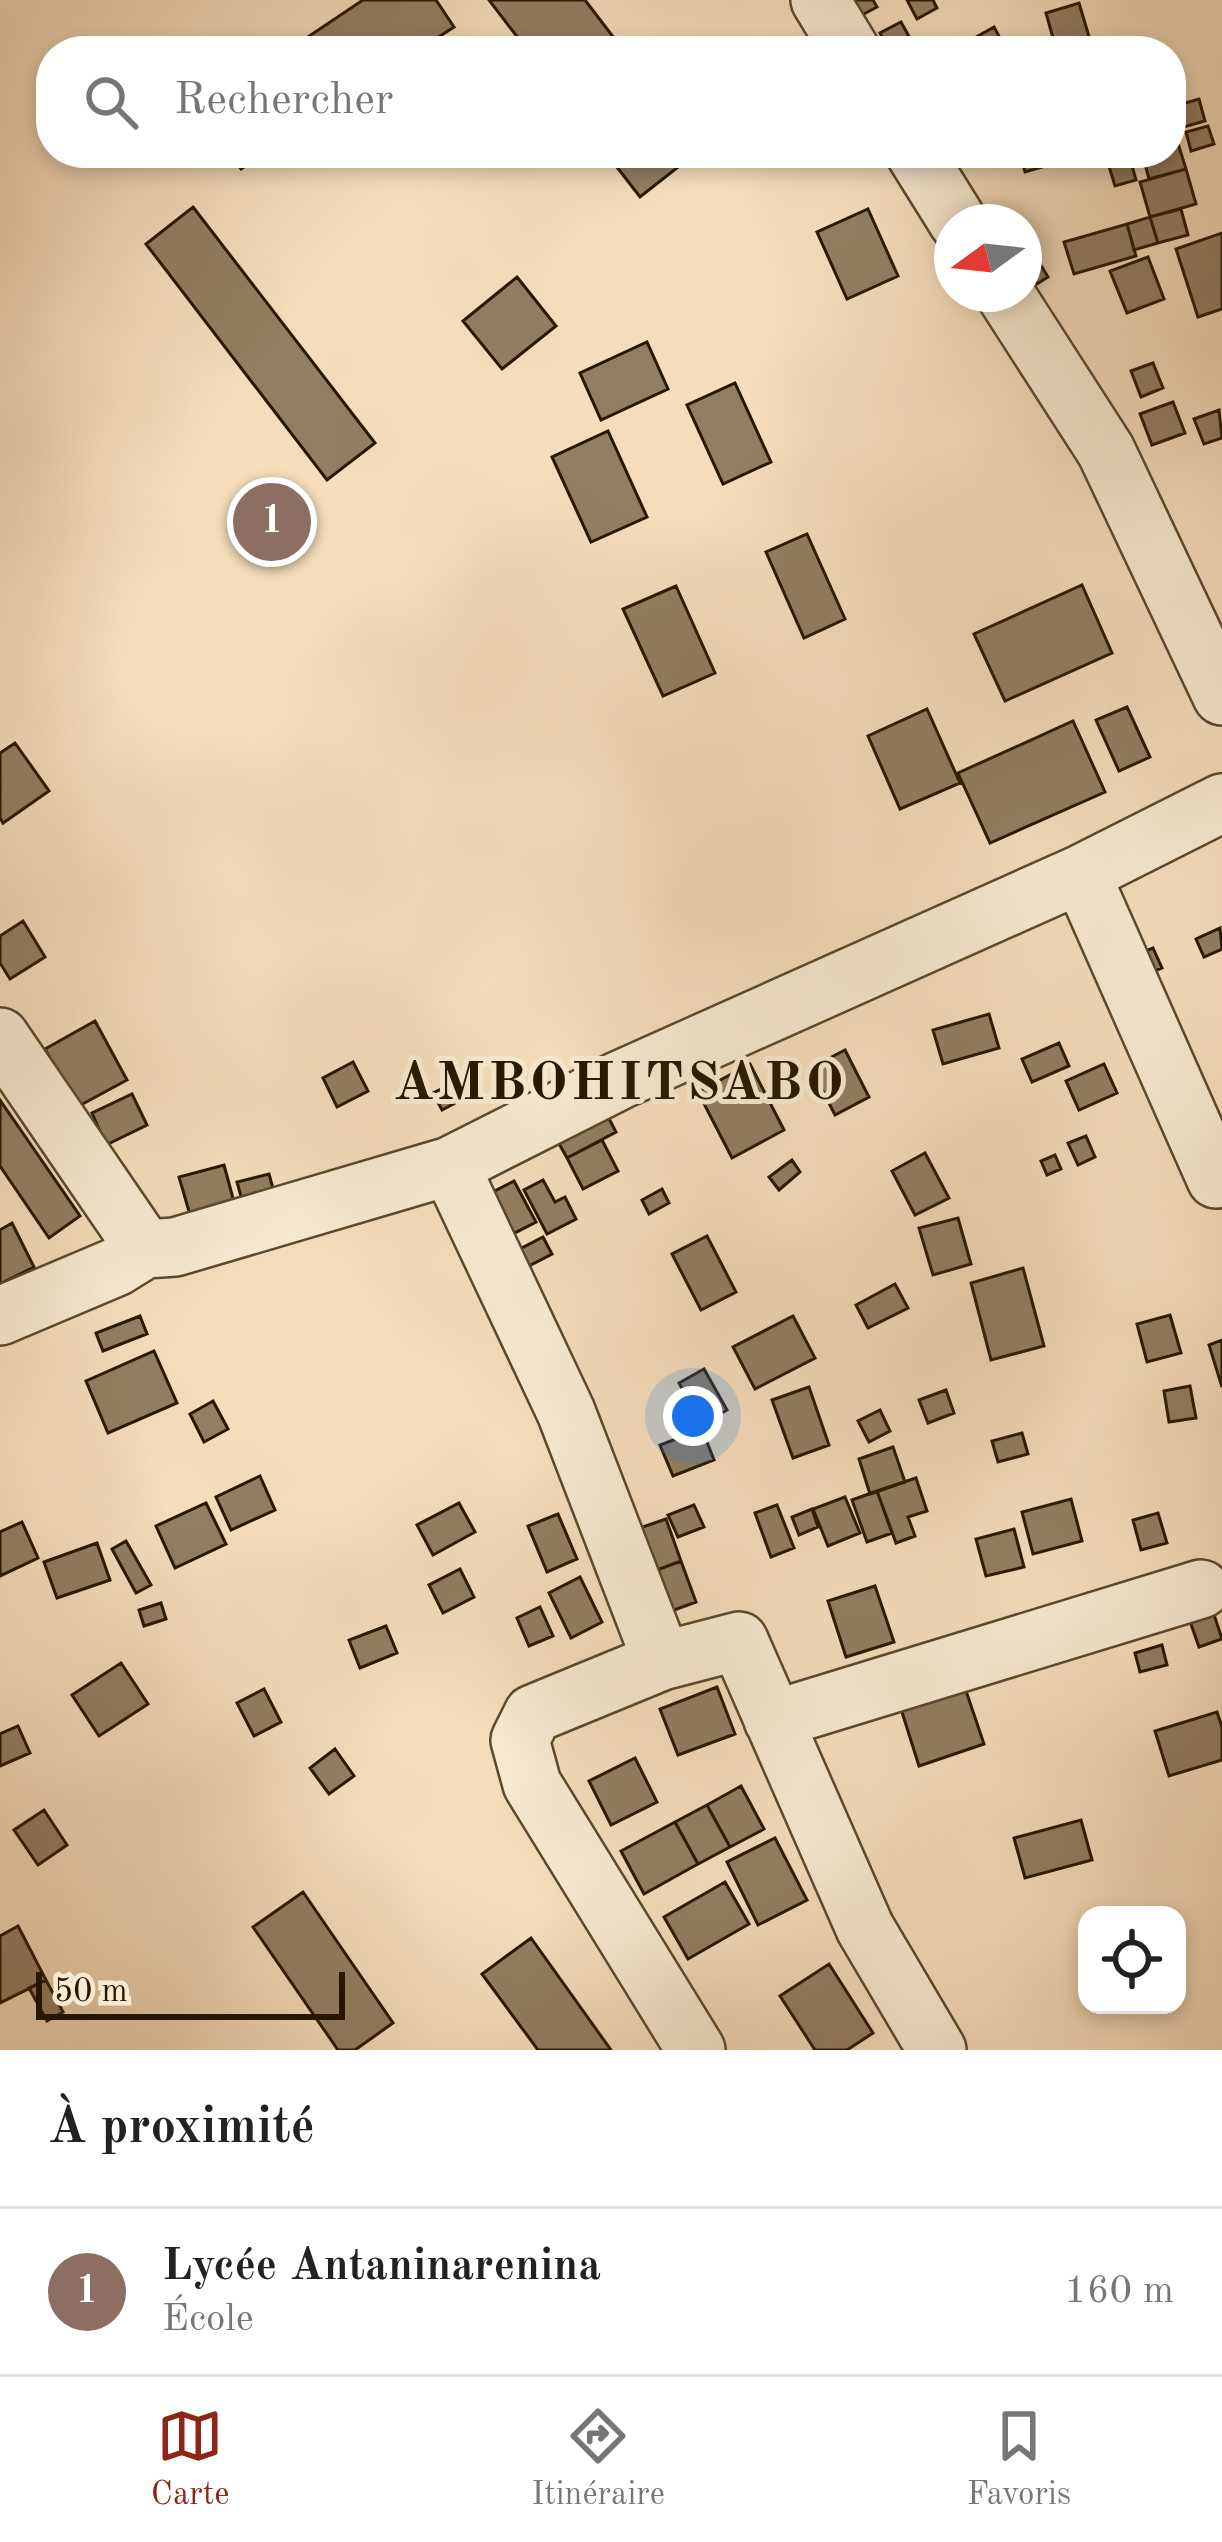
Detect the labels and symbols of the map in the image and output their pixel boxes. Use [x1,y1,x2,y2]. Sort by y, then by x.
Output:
north arrow [934,204,1042,312]
pin: 1 [233,477,311,567]
district label: AMBOHITSABO [393,1058,847,1112]
your location [663,1386,723,1446]
scale bar [36,1966,345,2019]

